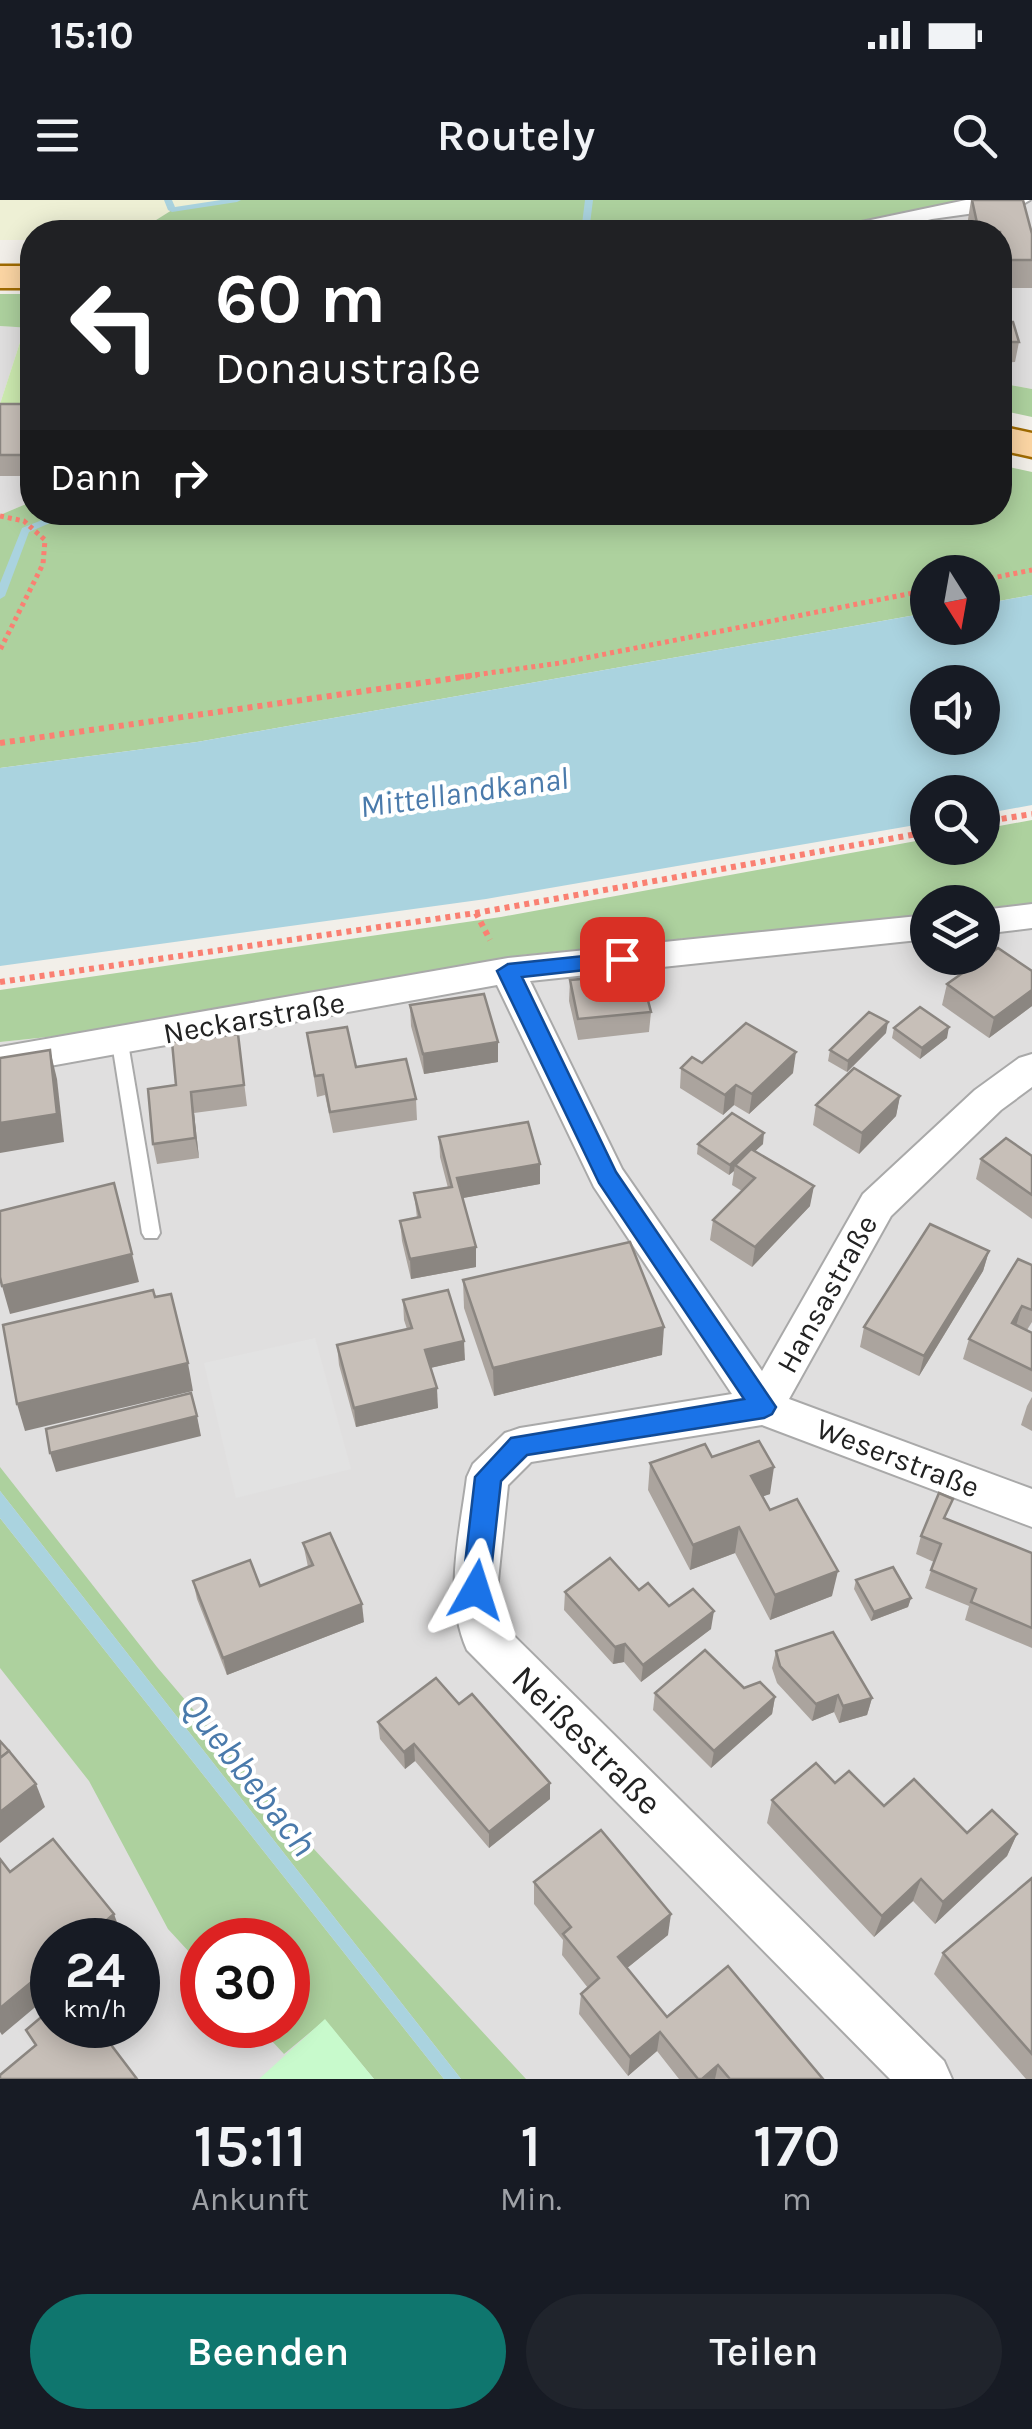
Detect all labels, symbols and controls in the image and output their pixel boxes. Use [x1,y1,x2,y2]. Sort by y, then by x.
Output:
text: 15:10 [50,13,134,58]
icon: menu [30,108,85,163]
icon: search [947,108,1002,163]
text: Routely [437,109,595,161]
text: 60 m [215,258,386,340]
icon: left [50,260,180,390]
text: Donaustraße [215,342,481,394]
icon: right [162,450,217,505]
text: Dann [50,455,142,500]
north arrow [910,555,1000,645]
map controls [910,555,1000,975]
button: sound [910,665,1000,755]
water label: Mittellandkanal [357,760,571,825]
button: search [910,775,1000,865]
button: layers [910,885,1000,975]
pin [580,917,665,1002]
icon: arrive [595,932,650,987]
street label: Neckarstraße [160,984,348,1052]
street label: Hansastraße [769,1209,885,1379]
street label: Weserstraße [811,1410,985,1506]
position arrow [424,1538,528,1642]
street label: Neißestraße [503,1657,670,1824]
water label: Quebbebach [171,1683,327,1865]
speed limit sign: 30 [180,1918,310,2048]
text: 24 [65,1941,125,2000]
text: km/h [63,1994,127,2023]
text: 15:11 [193,2111,307,2181]
text: 1 [520,2111,541,2181]
text: 170 [753,2111,841,2181]
text: Ankunft [191,2181,309,2218]
text: Min. [500,2181,562,2218]
text: m [782,2181,812,2218]
button: Beenden [30,2294,506,2409]
button: Teilen [526,2294,1002,2409]

